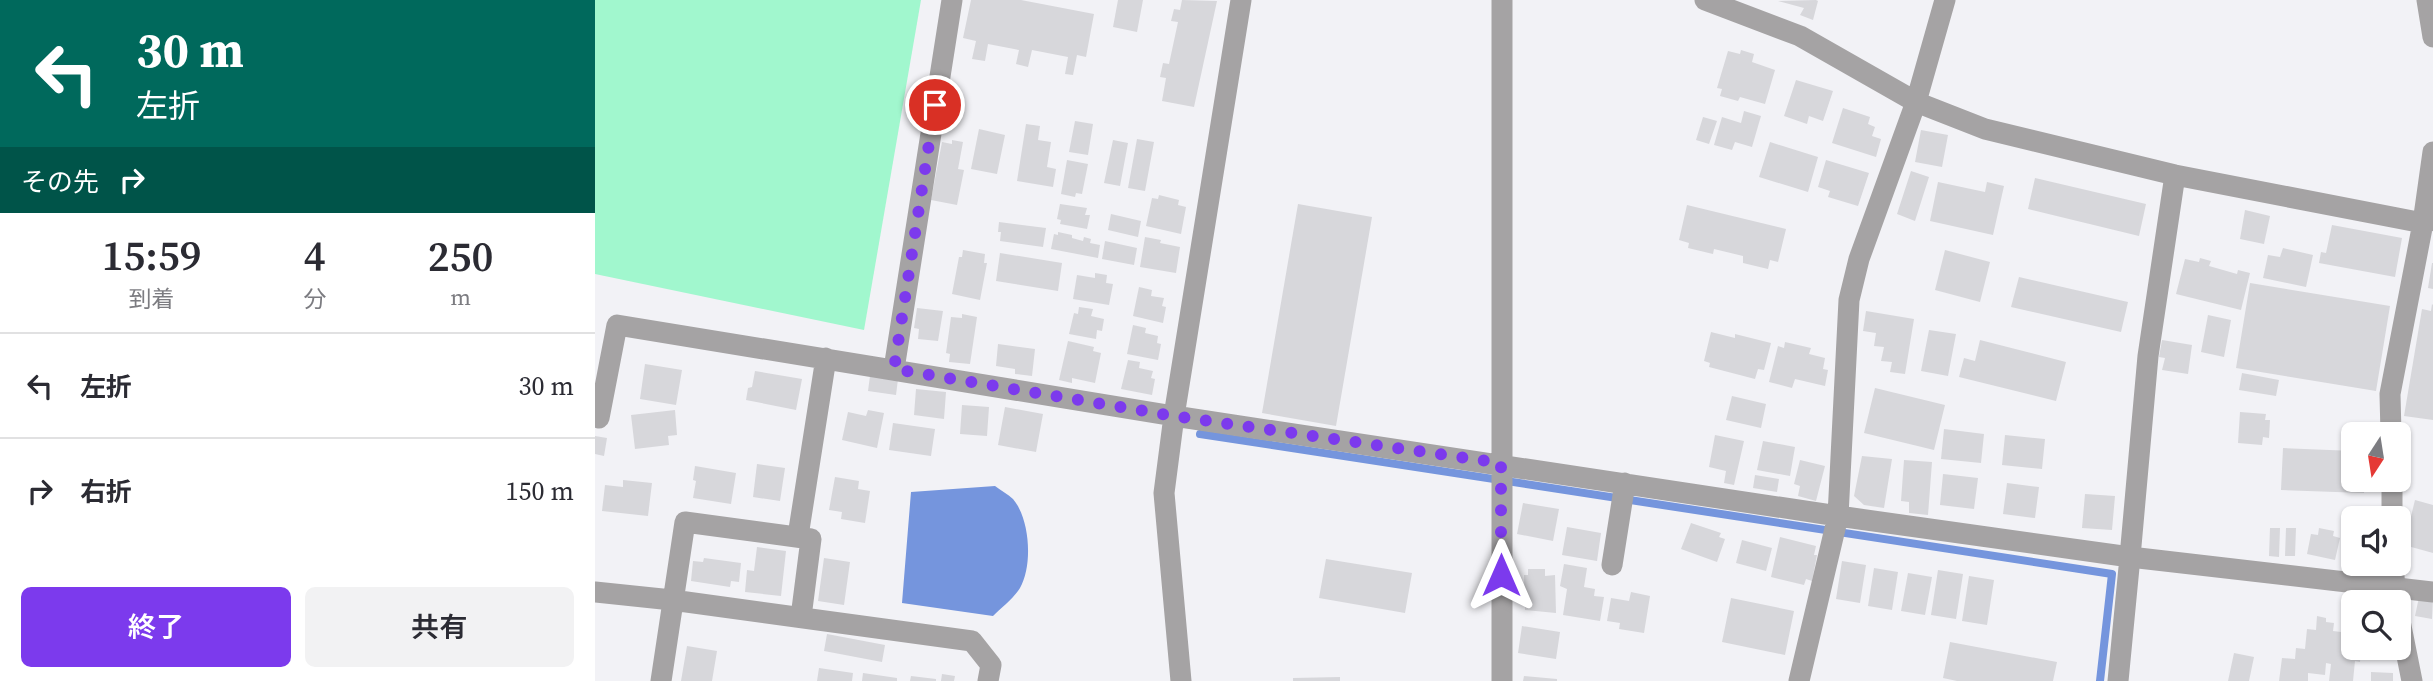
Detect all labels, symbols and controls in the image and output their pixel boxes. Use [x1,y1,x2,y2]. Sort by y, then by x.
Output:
text: 30 m [136,16,244,83]
icon: left [21,28,112,119]
pin [905,75,965,135]
text: 左折 [136,84,200,128]
icon: arrive [916,86,954,124]
icon: right [113,161,151,199]
text: その先 [21,164,99,200]
text: 15:59 [102,226,202,284]
text: 4 [304,226,326,284]
text: 250 [428,227,493,285]
text: m [450,281,471,313]
text: 到着 [129,283,175,315]
text: 分 [303,283,326,315]
icon: left [21,367,59,405]
text: 30 m [519,368,574,404]
text: 左折 [80,369,132,405]
north arrow [2341,422,2411,492]
map controls [2341,422,2411,660]
icon: right [21,472,59,510]
text: 150 m [506,473,574,509]
text: 右折 [80,474,132,510]
button: sound [2341,506,2411,576]
position arrow [1464,538,1538,612]
button: 終了 [21,587,291,667]
button: 共有 [305,587,574,667]
button: search [2341,590,2411,660]

